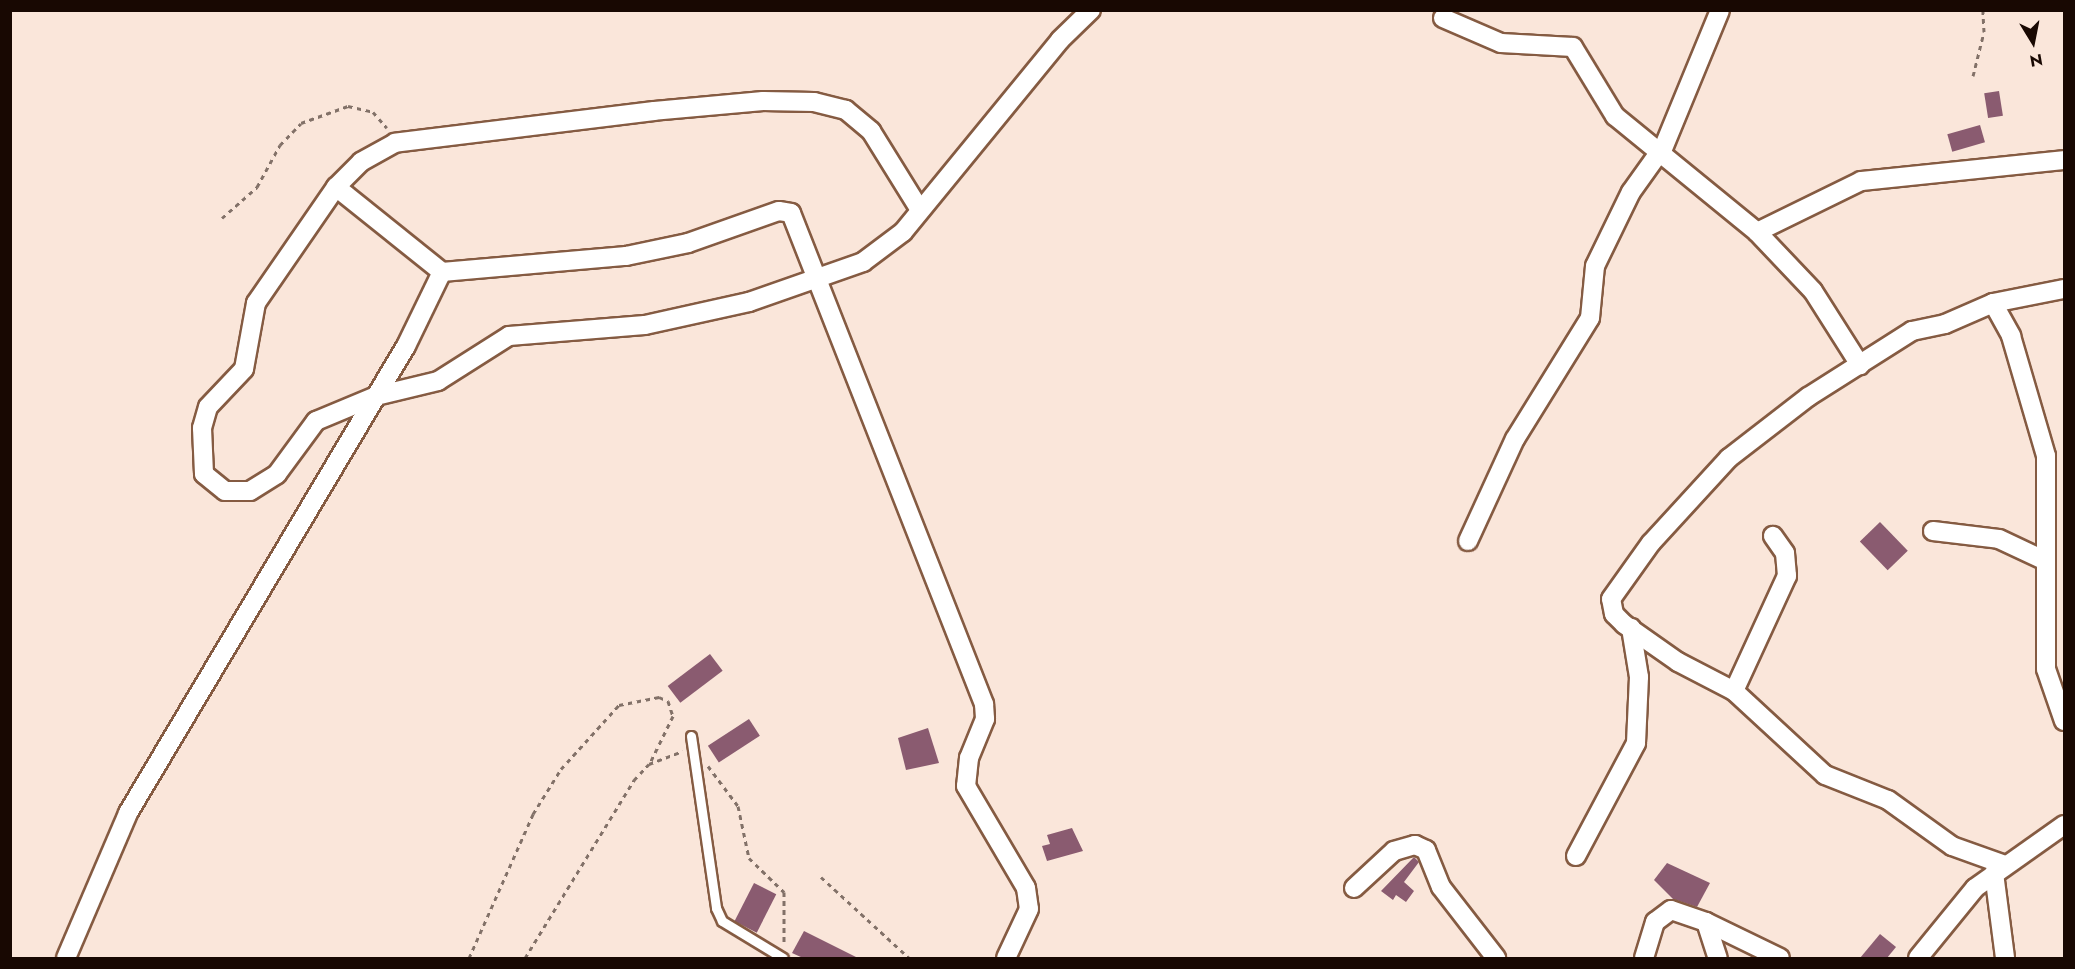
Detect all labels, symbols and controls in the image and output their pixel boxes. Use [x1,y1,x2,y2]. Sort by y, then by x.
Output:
north arrow [2003,12,2063,72]
text: N [2028,48,2044,73]

